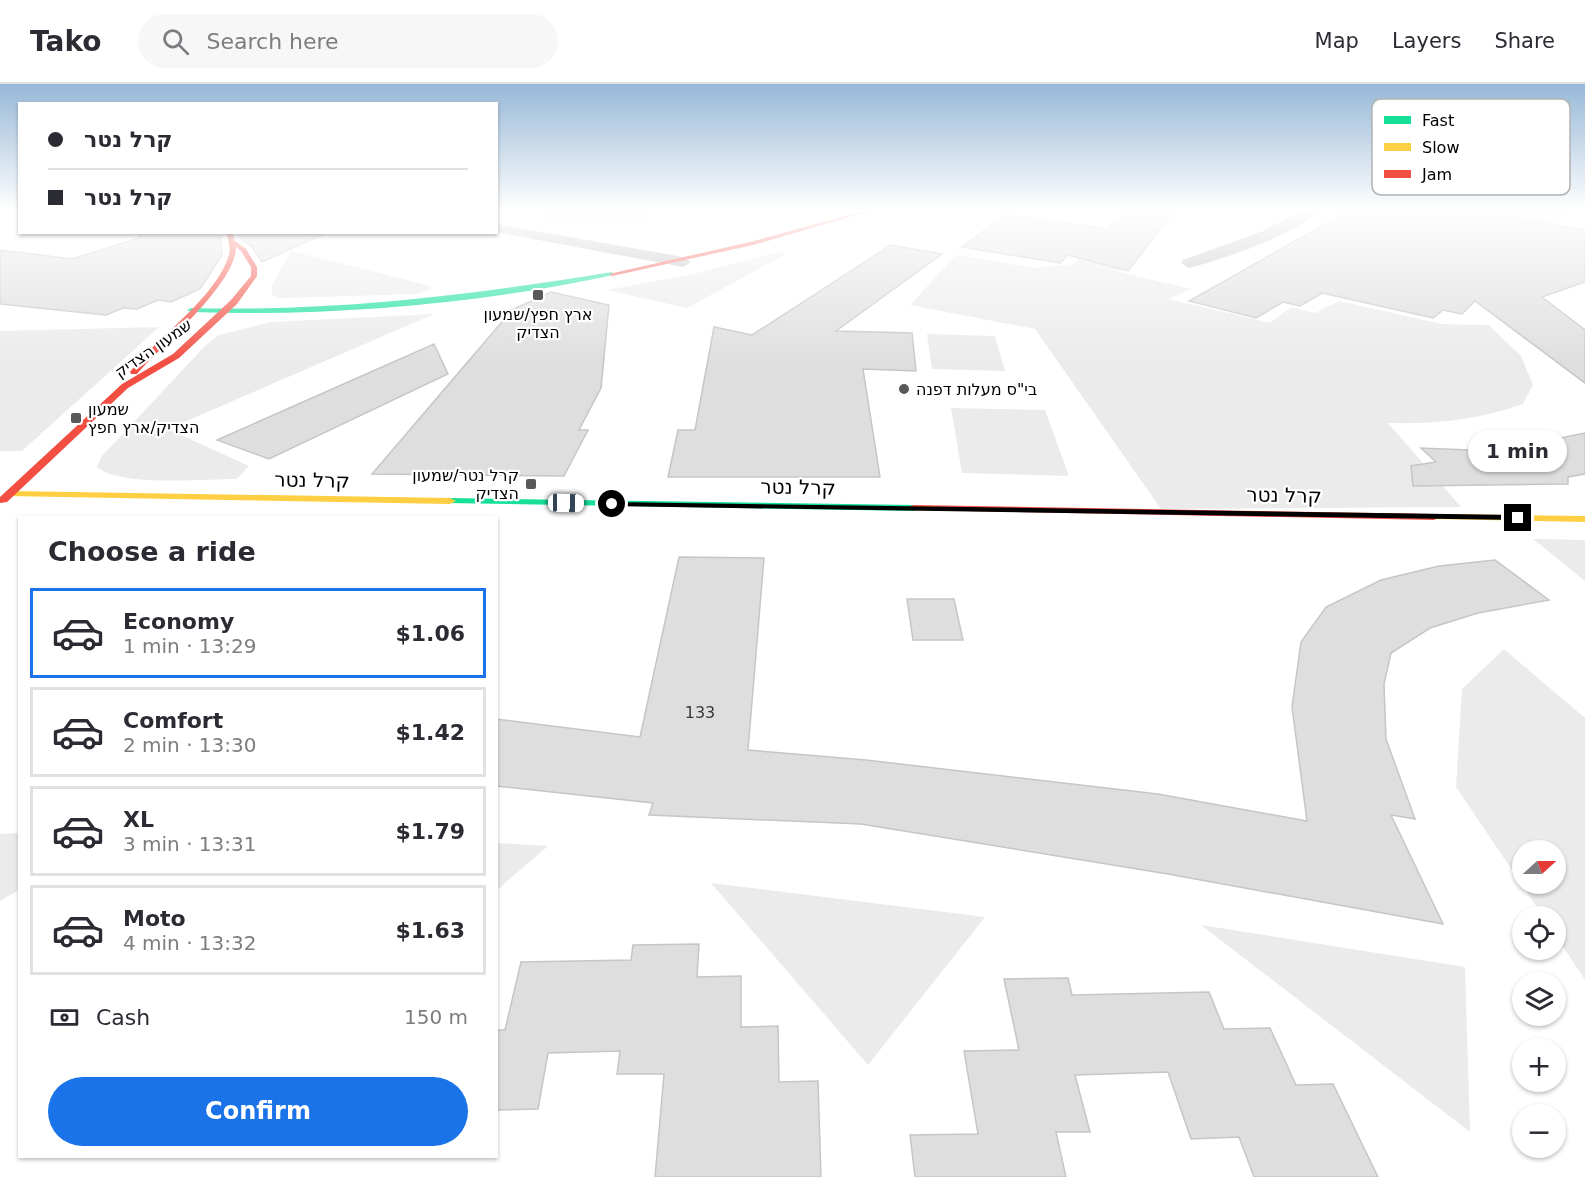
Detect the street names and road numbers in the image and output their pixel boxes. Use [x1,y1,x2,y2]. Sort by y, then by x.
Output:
street label: שמעון הצדיק [111,315,195,382]
street label: קרל נטר [274,467,350,493]
street label: קרל נטר [760,474,836,500]
street label: קרל נטר [1246,482,1322,508]

